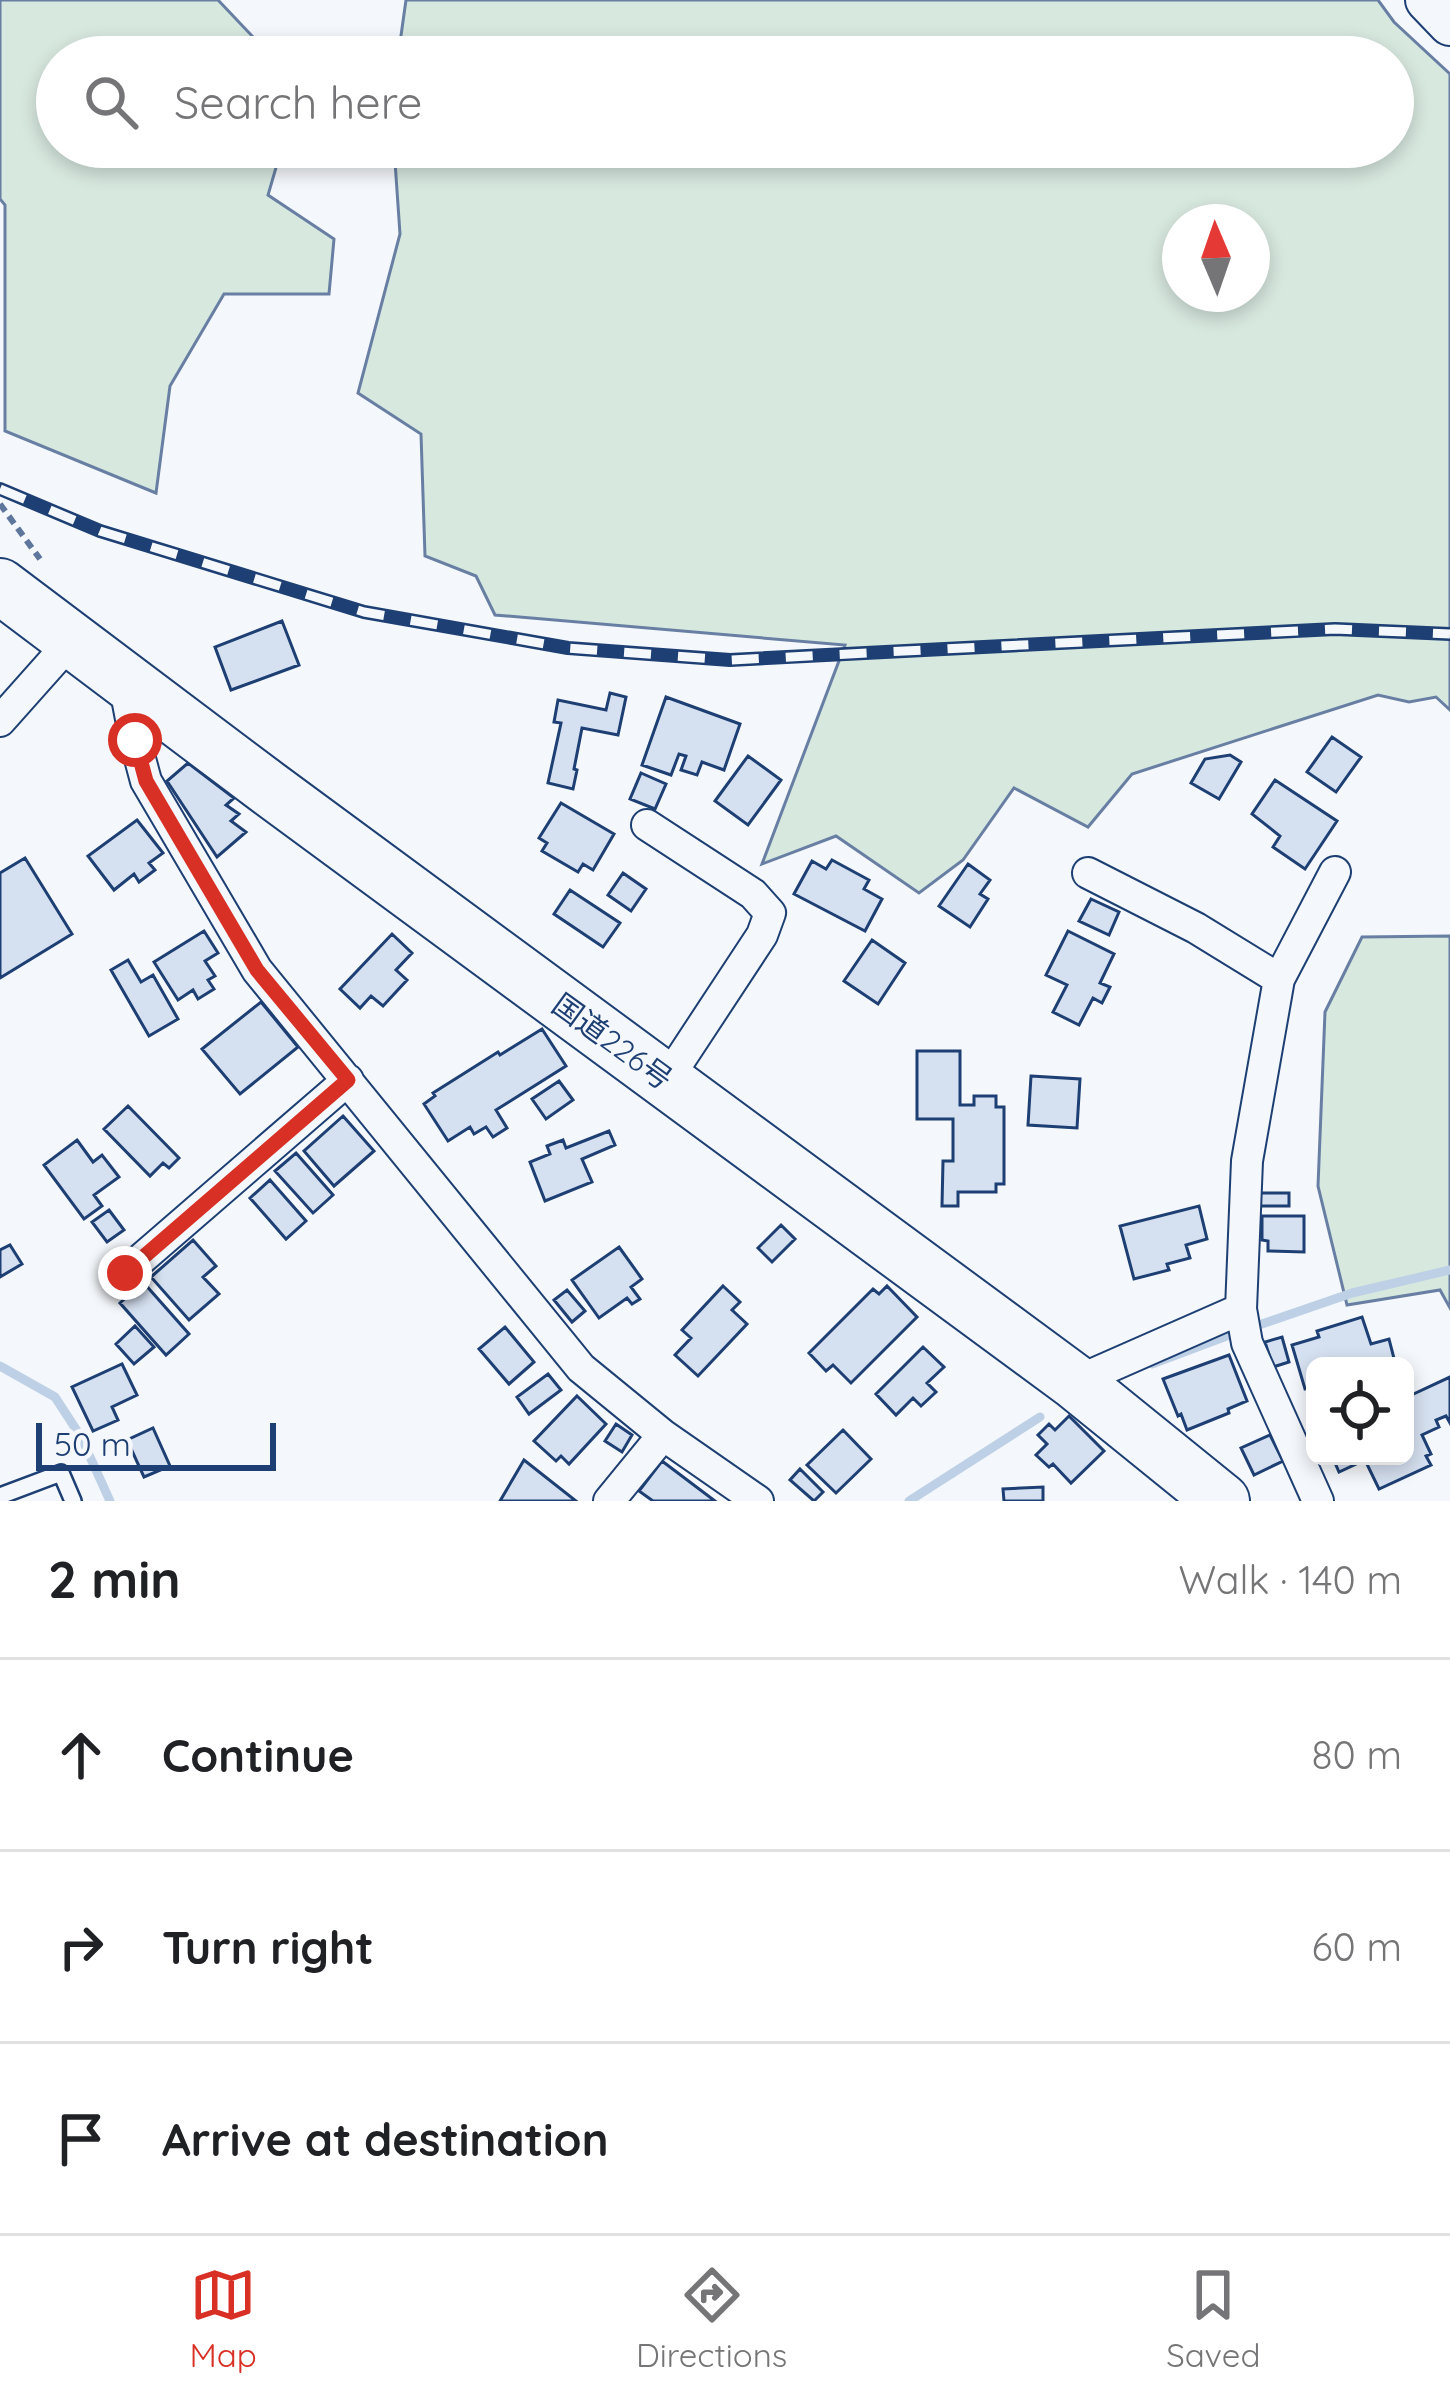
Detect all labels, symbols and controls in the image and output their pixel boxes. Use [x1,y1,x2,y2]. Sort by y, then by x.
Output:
search box [36,36,1414,168]
icon: search [78,69,144,135]
text: Search here [174,74,422,130]
north arrow [1162,204,1270,312]
route start [108,713,162,767]
street label: 国道226号 [545,985,680,1098]
route end [98,1246,152,1300]
map controls [1306,1357,1414,1465]
button: locate [1306,1357,1414,1465]
scale bar [36,1417,276,1470]
text: 50 m [54,1423,131,1464]
text: 2 min [48,1547,181,1611]
text: Walk · 140 m [1178,1555,1402,1604]
icon: ahead [48,1722,114,1788]
text: Continue [162,1727,354,1783]
text: 80 m [1312,1730,1402,1779]
icon: right [48,1914,114,1980]
text: Turn right [162,1919,374,1975]
text: 60 m [1312,1922,1402,1971]
icon: arrive [48,2106,114,2172]
text: Arrive at destination [162,2111,608,2167]
tab: Map [190,2262,257,2375]
tab: Directions [636,2262,787,2375]
tab: Saved [1166,2262,1260,2375]

